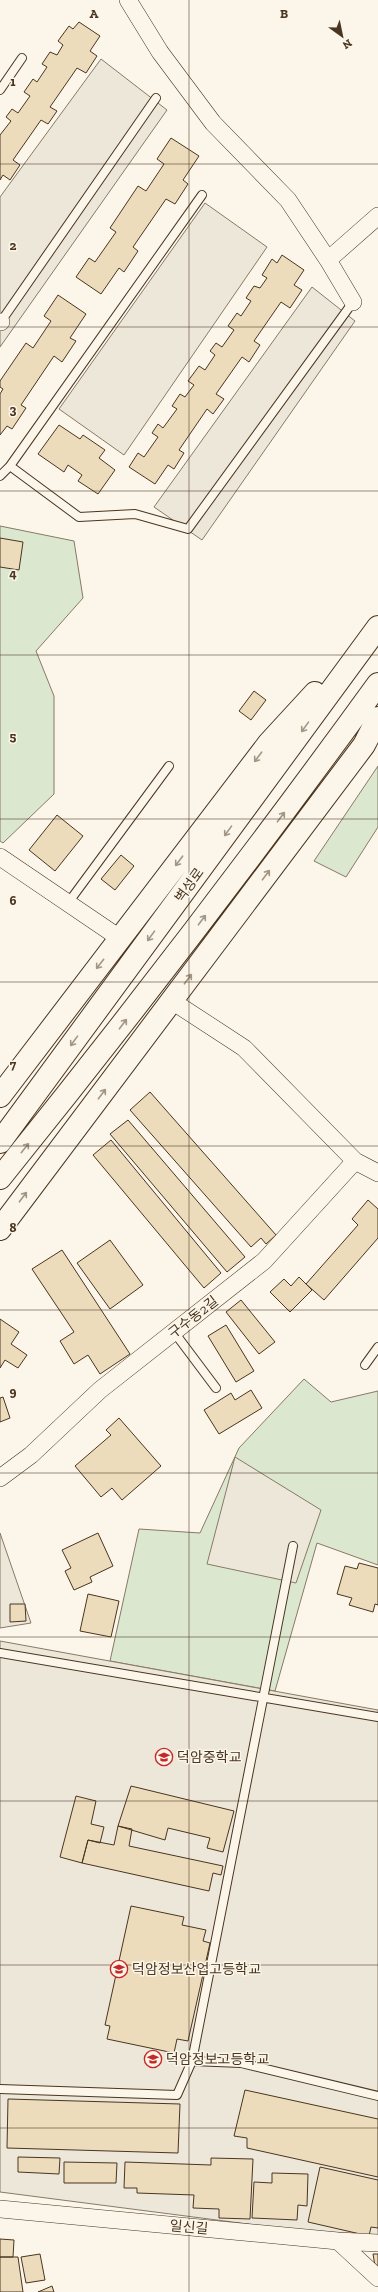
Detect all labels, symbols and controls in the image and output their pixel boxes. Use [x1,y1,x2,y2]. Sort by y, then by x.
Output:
text: A [90,6,99,21]
text: B [280,6,288,21]
north arrow [322,16,362,56]
text: N [340,36,354,52]
text: 1 [10,74,16,89]
text: 2 [10,238,17,253]
text: 3 [10,402,17,417]
text: 4 [9,566,17,581]
one-way arrow [301,721,309,732]
text: 5 [10,729,17,744]
one-way arrow [253,752,262,763]
one-way arrow [276,812,285,823]
one-way arrow [224,826,232,837]
one-way arrow [175,855,183,866]
street label: 벽성로 [171,865,208,906]
one-way arrow [262,869,271,880]
text: 6 [10,893,17,908]
one-way arrow [197,915,206,926]
one-way arrow [147,930,155,941]
one-way arrow [96,959,105,970]
one-way arrow [184,973,192,984]
one-way arrow [118,1018,127,1029]
one-way arrow [70,1035,78,1046]
text: 7 [10,1057,17,1072]
one-way arrow [97,1088,106,1099]
one-way arrow [20,1142,29,1153]
one-way arrow [19,1192,28,1203]
text: 8 [9,1220,17,1235]
street label: 구수동2길 [165,1293,222,1342]
text: 9 [10,1384,17,1399]
school or university icon: 덕암중학교 [154,1747,174,1767]
place label: 덕암중학교 [177,1749,242,1766]
school or university icon: 덕암정보산업고등학교 [109,1959,129,1979]
place label: 덕암정보산업고등학교 [132,1961,261,1978]
school or university icon: 덕암정보고등학교 [143,2049,163,2069]
place label: 덕암정보고등학교 [166,2051,269,2068]
street label: 일신길 [169,2217,209,2238]

